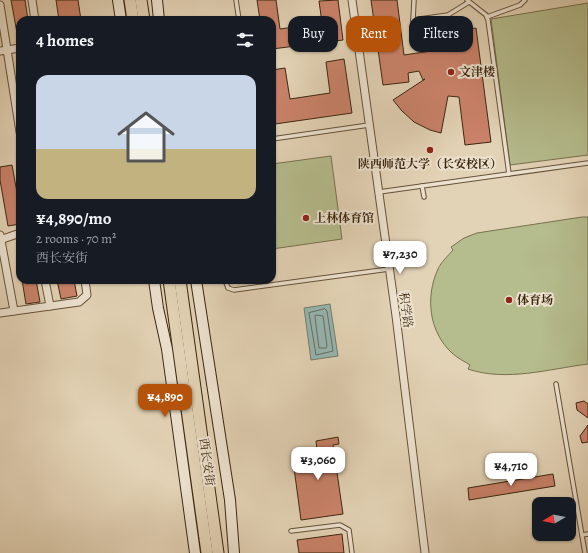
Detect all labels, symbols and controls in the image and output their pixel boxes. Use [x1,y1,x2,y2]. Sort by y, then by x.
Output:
chip: Buy [288,16,338,52]
chip: Rent [346,16,401,52]
chip: Filters [409,16,473,52]
text: 4 homes [36,29,94,52]
icon: filters [234,29,256,51]
place label: 文津楼 [459,64,495,80]
marker: 文津楼 [446,67,456,77]
icon: home [110,101,182,173]
marker: 陕西师范大学（长安校区） [425,145,435,155]
place label: 陕西师范大学（长安校区） [358,156,502,172]
text: ¥4,890/mo [36,207,112,230]
place label: 上林体育馆 [314,210,374,226]
marker: 上林体育馆 [301,213,311,223]
text: 2 rooms · 70 m² [36,230,116,247]
pin: ¥7,230 [367,241,433,275]
text: ¥7,230 [383,245,417,262]
text: 西长安街 [36,249,88,266]
street label: 积学路 [396,291,416,329]
place label: 体育场 [517,292,553,308]
marker: 体育场 [504,295,514,305]
pin: ¥4,890 [132,384,198,418]
text: ¥4,890 [147,388,183,405]
street label: 西长安街 [196,437,218,488]
pin: ¥3,060 [285,447,351,481]
text: ¥3,060 [300,451,336,468]
pin: ¥4,710 [478,453,544,487]
text: ¥4,710 [494,457,528,474]
north arrow [532,497,576,541]
map controls [532,497,576,541]

